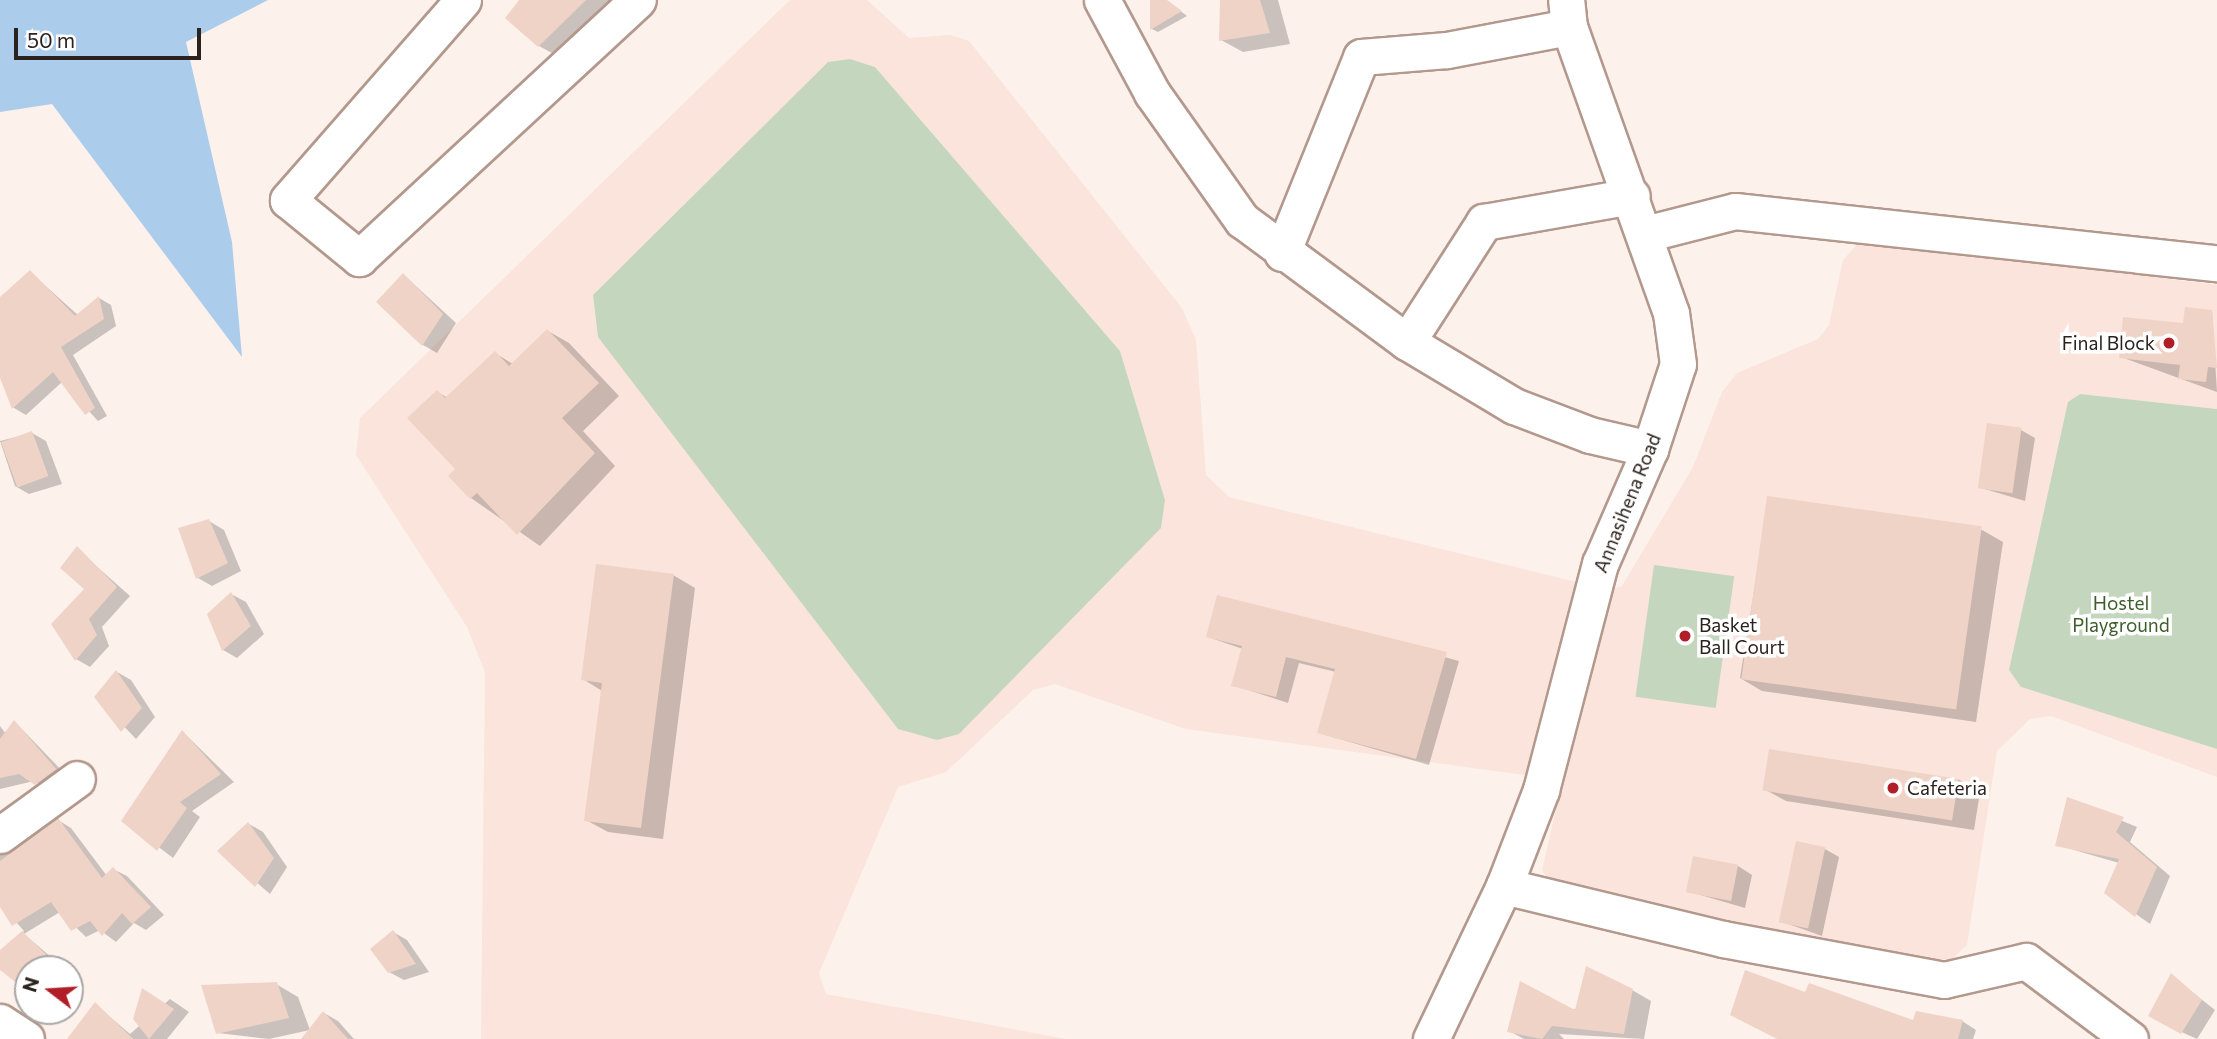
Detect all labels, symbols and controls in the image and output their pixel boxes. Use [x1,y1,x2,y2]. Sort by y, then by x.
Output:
scale bar [18,14,205,58]
text: 50 m [27,27,75,52]
place label: Final Block [2062,332,2155,354]
marker: Final Block [2161,335,2177,351]
street label: Annasihena Road [1589,430,1665,576]
park label: Hostel Playground [2072,592,2170,636]
place label: Basket Ball Court [1699,614,1785,658]
marker: Basket Ball Court [1677,628,1693,644]
place label: Cafeteria [1907,777,1987,799]
marker: Cafeteria [1885,780,1901,796]
north arrow [14,955,84,1025]
text: N [17,974,43,994]

